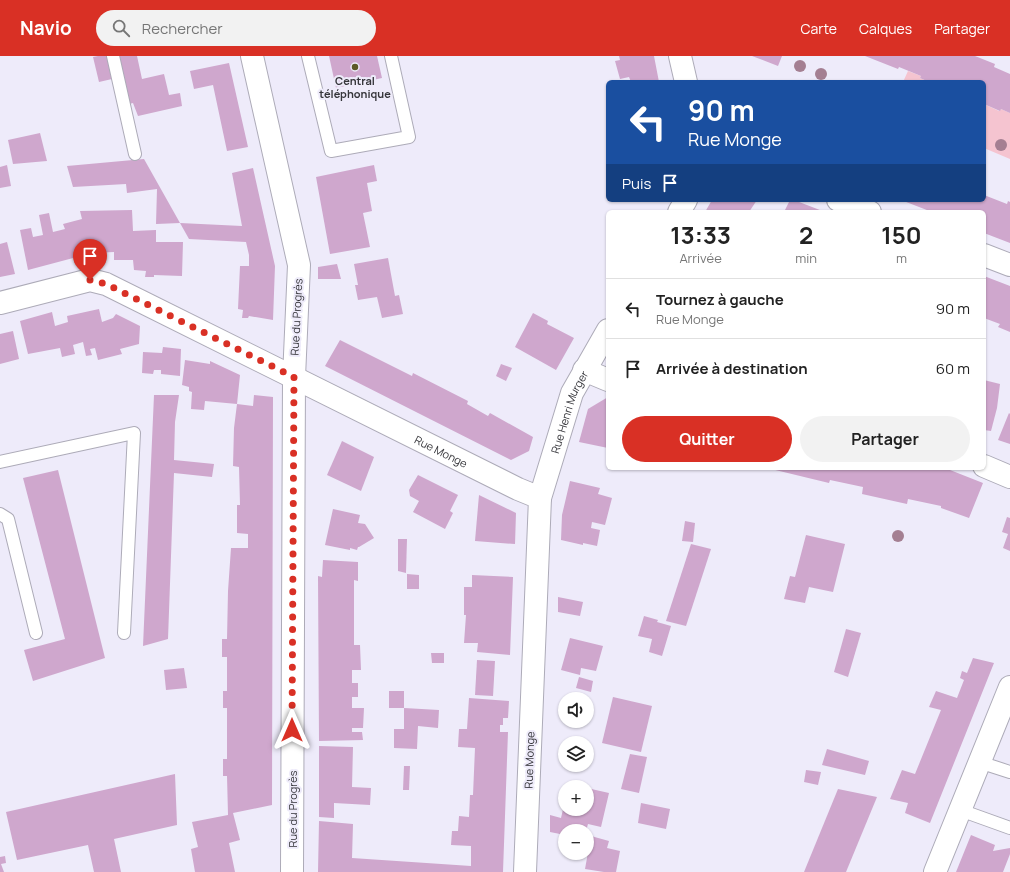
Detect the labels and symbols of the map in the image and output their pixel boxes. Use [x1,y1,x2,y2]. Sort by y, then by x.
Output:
marker: Central téléphonique [350,62,360,72]
place label: Central téléphonique [319,73,391,101]
pin [73,239,107,280]
street label: Rue du Progrès [286,278,306,356]
street label: Rue Henri Murger [547,367,591,455]
street label: Rue Monge [412,431,471,471]
position arrow [271,709,313,751]
street label: Rue Monge [521,731,538,789]
street label: Rue du Progrès [285,770,300,848]

